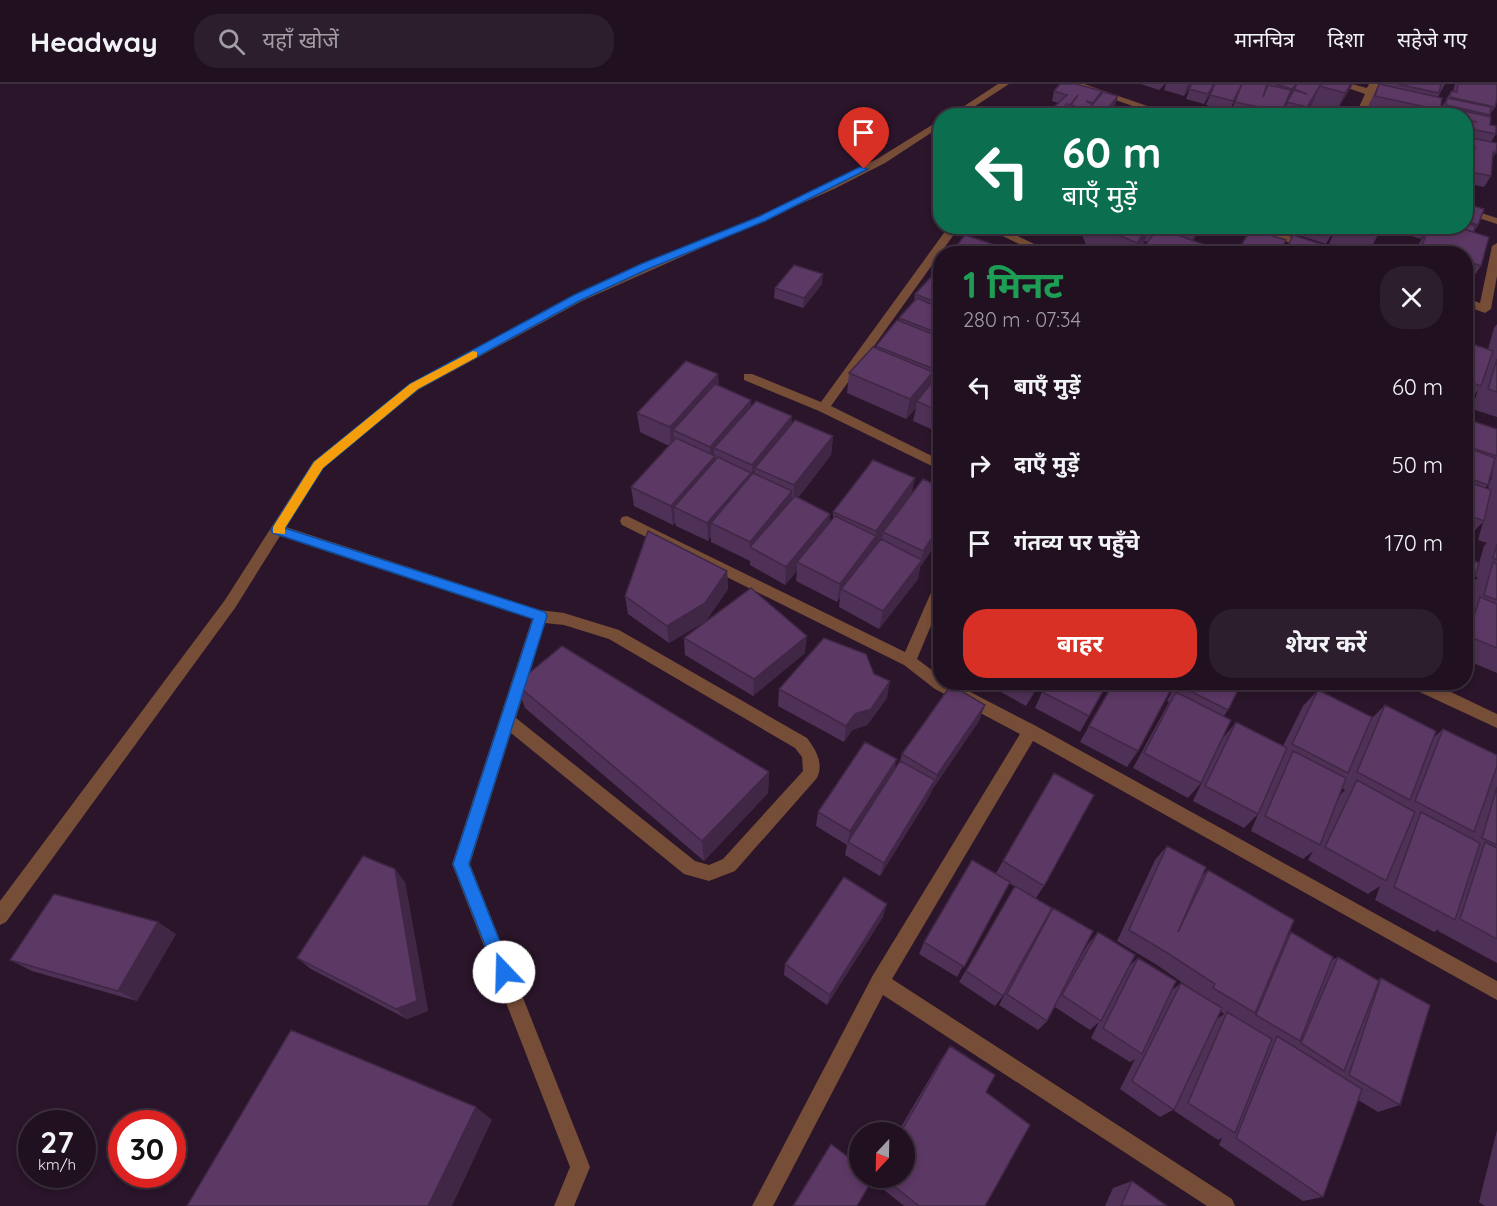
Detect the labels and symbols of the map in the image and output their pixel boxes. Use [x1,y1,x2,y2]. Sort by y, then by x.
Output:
pin [838,107,889,169]
position arrow [472,940,536,1004]
speed limit sign: 30 [108,1110,186,1188]
north arrow [849,1122,915,1188]

